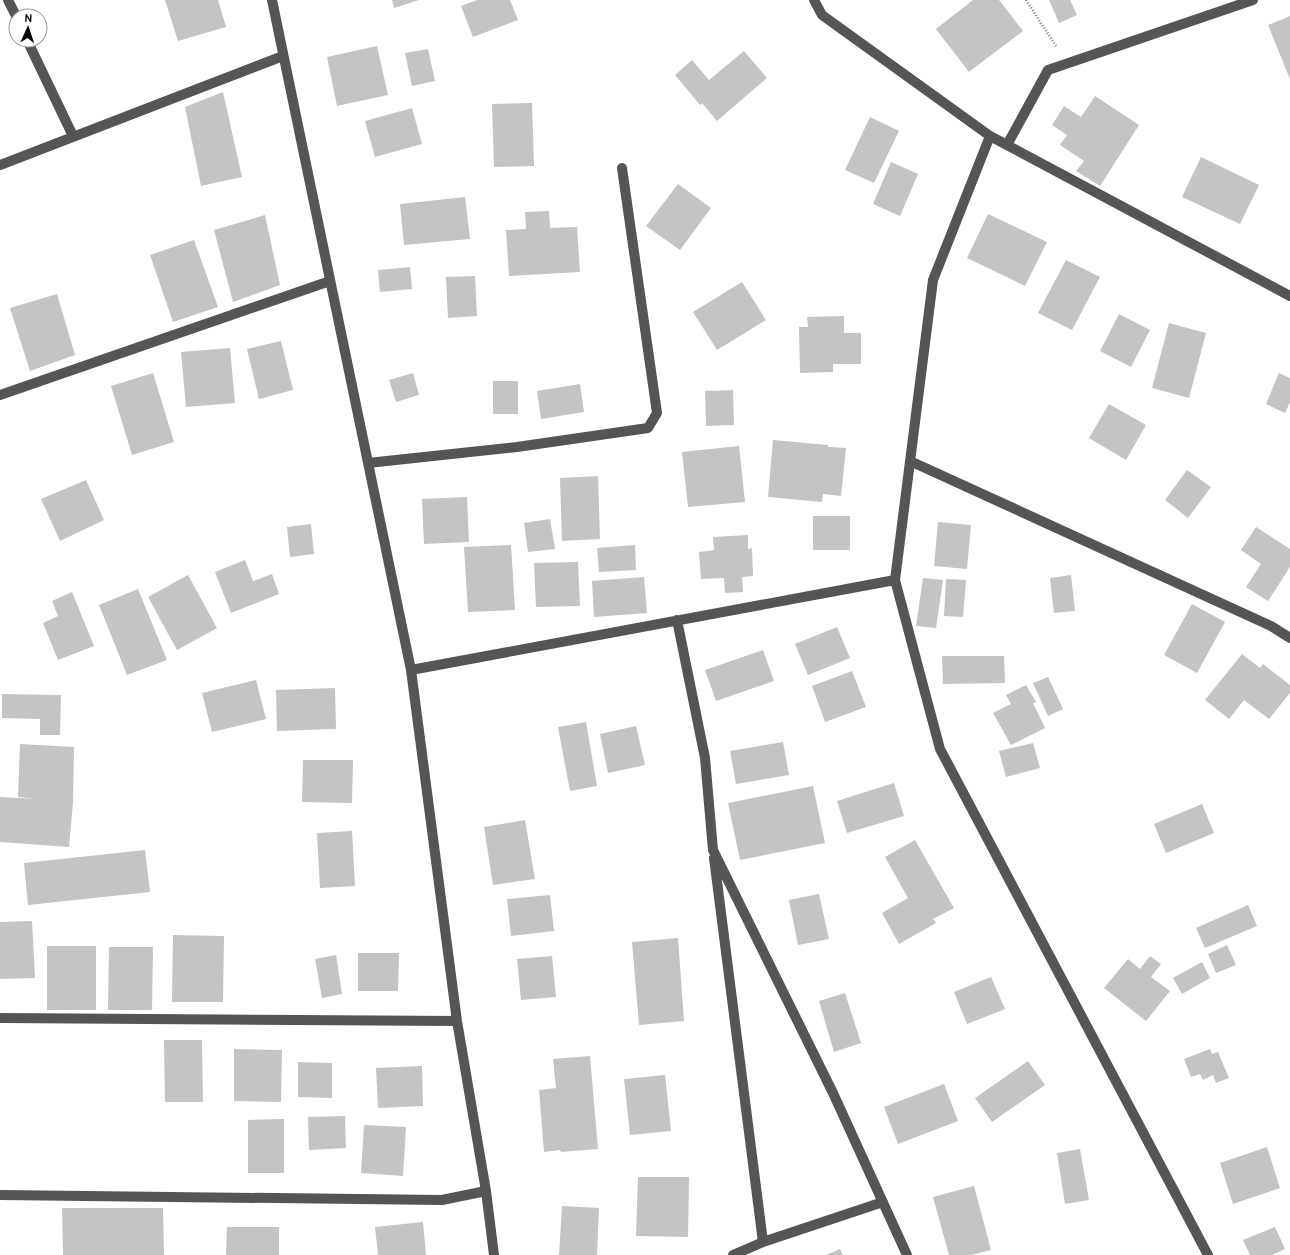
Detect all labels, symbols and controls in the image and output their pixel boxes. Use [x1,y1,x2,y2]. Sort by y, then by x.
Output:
north arrow [8,8,48,48]
text: N [24,12,33,26]

